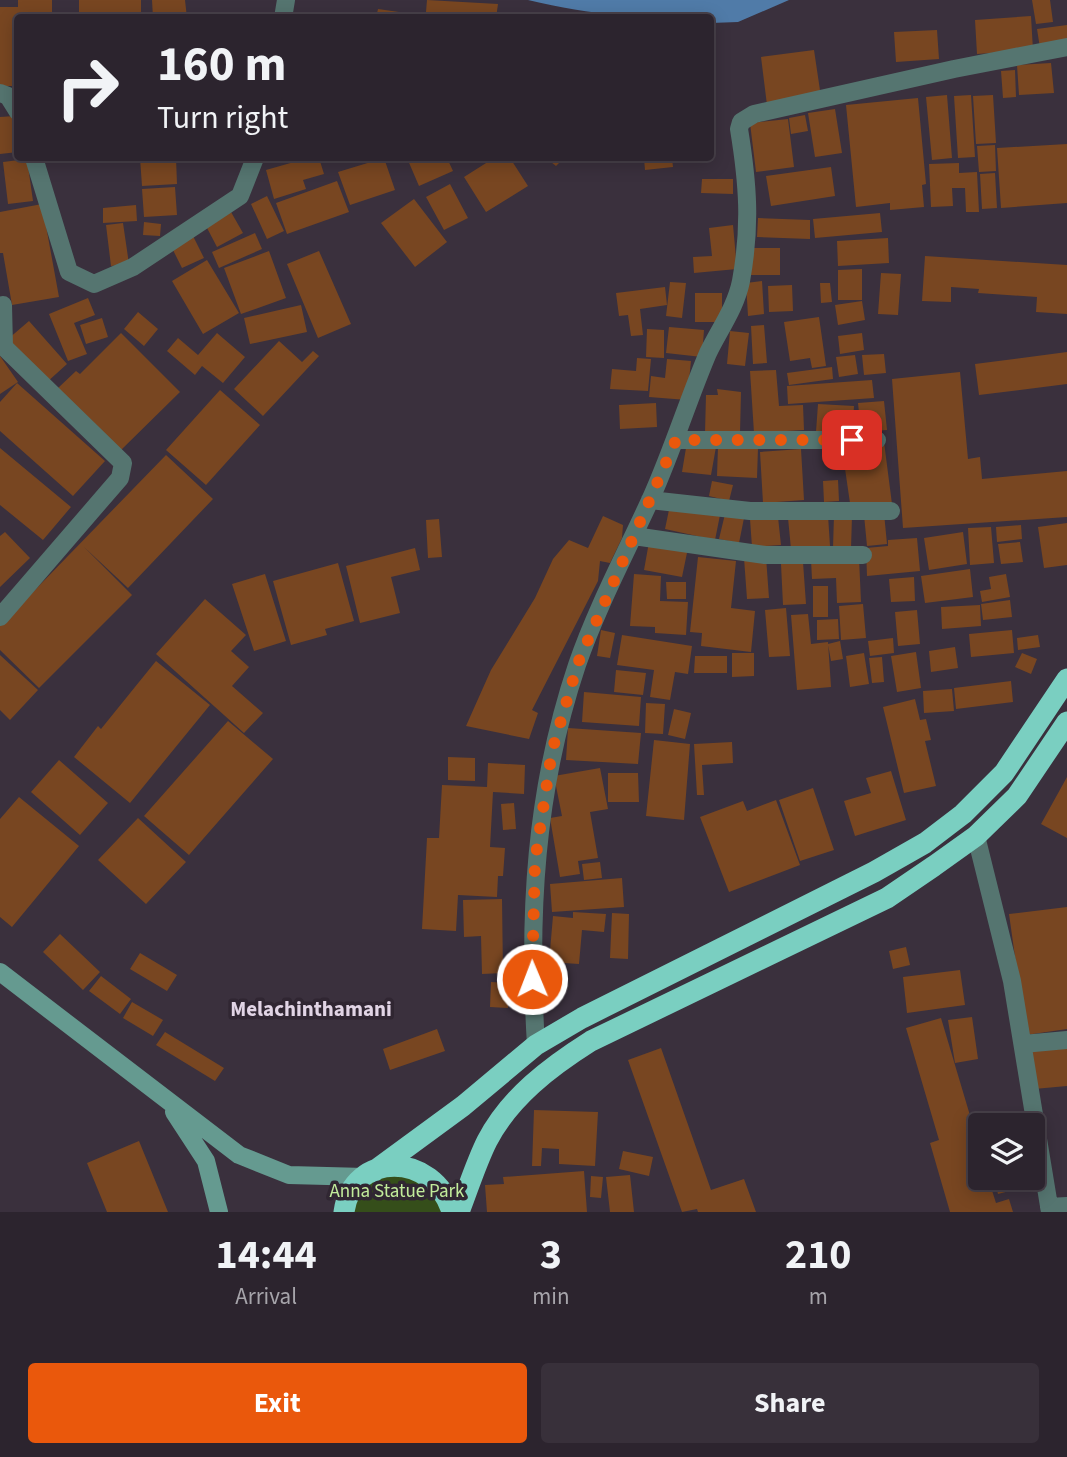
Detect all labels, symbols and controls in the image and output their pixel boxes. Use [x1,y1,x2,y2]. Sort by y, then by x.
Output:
text: 160 m [157,30,286,100]
icon: right [42,42,133,133]
text: Turn right [157,95,288,141]
pin [822,410,882,470]
icon: arrive [833,421,871,459]
position arrow [495,942,569,1016]
district label: Melachinthamani [230,994,392,1024]
map controls [968,1113,1045,1190]
button: layers [968,1113,1045,1190]
park label: Anna Statue Park [329,1178,465,1205]
text: 14:44 [215,1225,317,1285]
text: 3 [540,1225,562,1285]
text: 210 [785,1225,852,1285]
text: Arrival [235,1280,297,1313]
text: min [532,1280,570,1313]
text: m [809,1280,828,1313]
button: Exit [28,1363,527,1443]
button: Share [541,1363,1039,1443]

